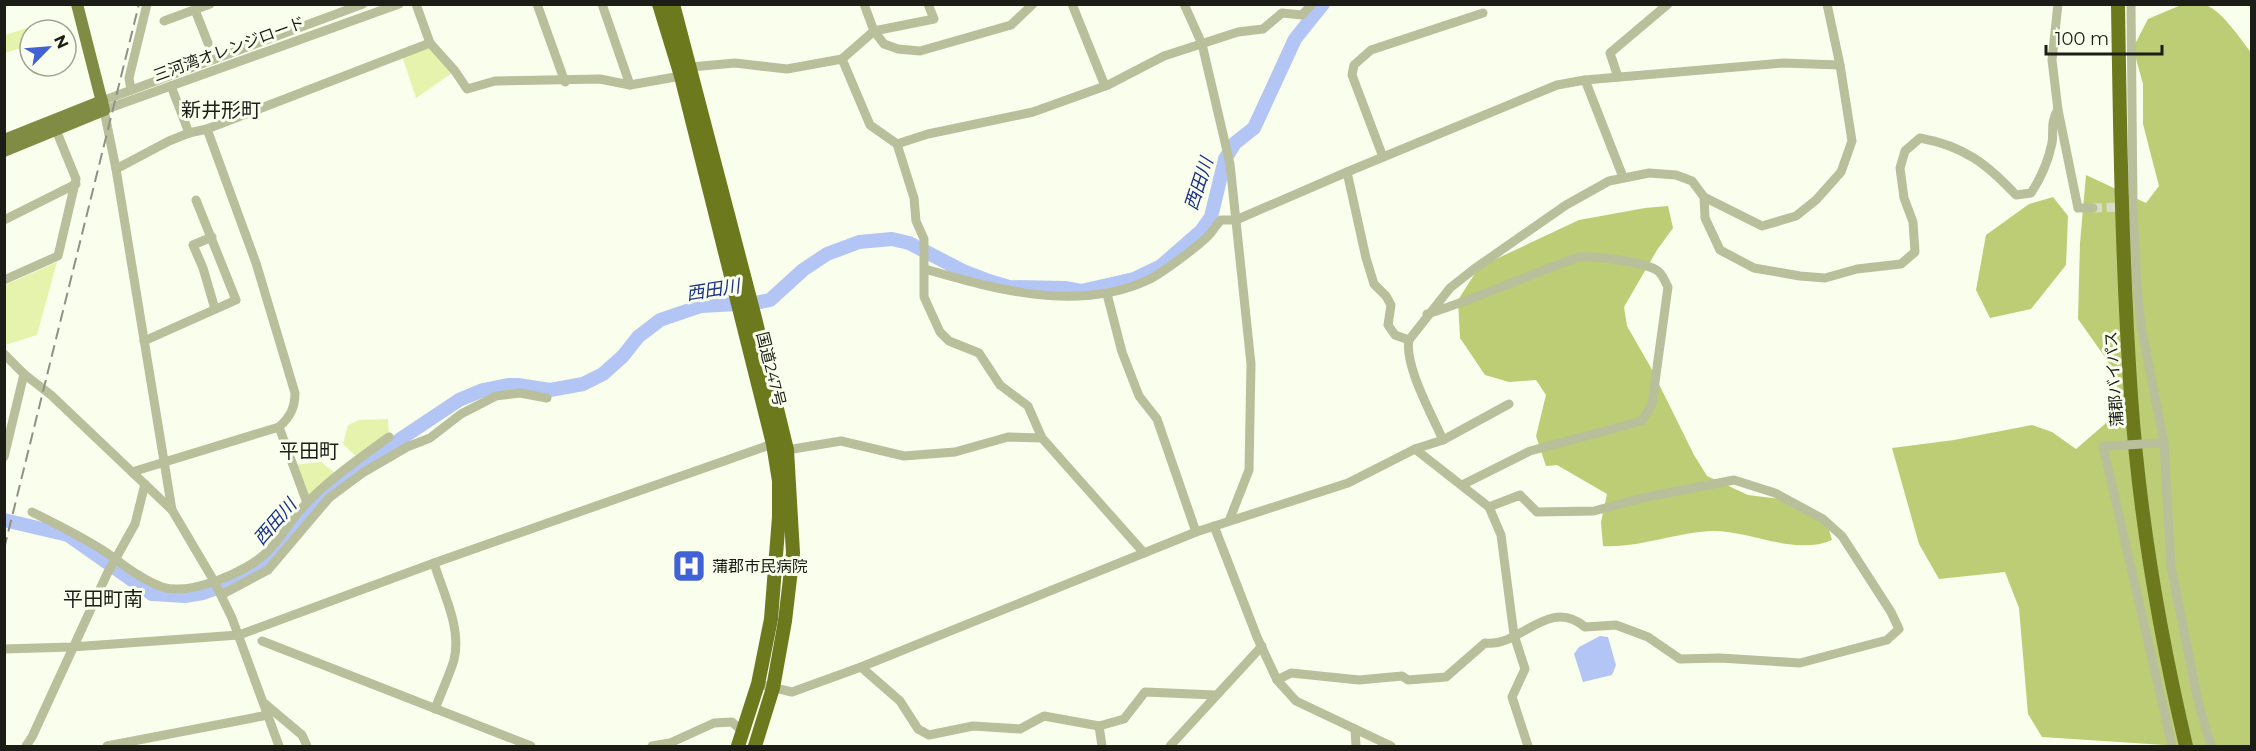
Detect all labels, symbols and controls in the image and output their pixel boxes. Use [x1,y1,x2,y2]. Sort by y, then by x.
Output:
street label: 三河湾オレンジロード [151,13,307,85]
north arrow [18,18,78,78]
scale bar [2046,18,2162,56]
text: 100 m [2055,28,2109,50]
text: N [50,32,72,52]
district label: 新井形町 [181,98,261,122]
water label: 西田川 [1180,153,1218,213]
water label: 西田川 [685,275,743,305]
street label: 国道247号 [753,330,789,408]
street label: 蒲郡バイパス [2101,331,2127,427]
district label: 平田町 [279,439,339,463]
water label: 西田川 [249,493,302,550]
hospital icon: 蒲郡市民病院 [671,548,707,584]
place label: 蒲郡市民病院 [712,557,808,576]
district label: 平田町南 [63,587,143,611]

